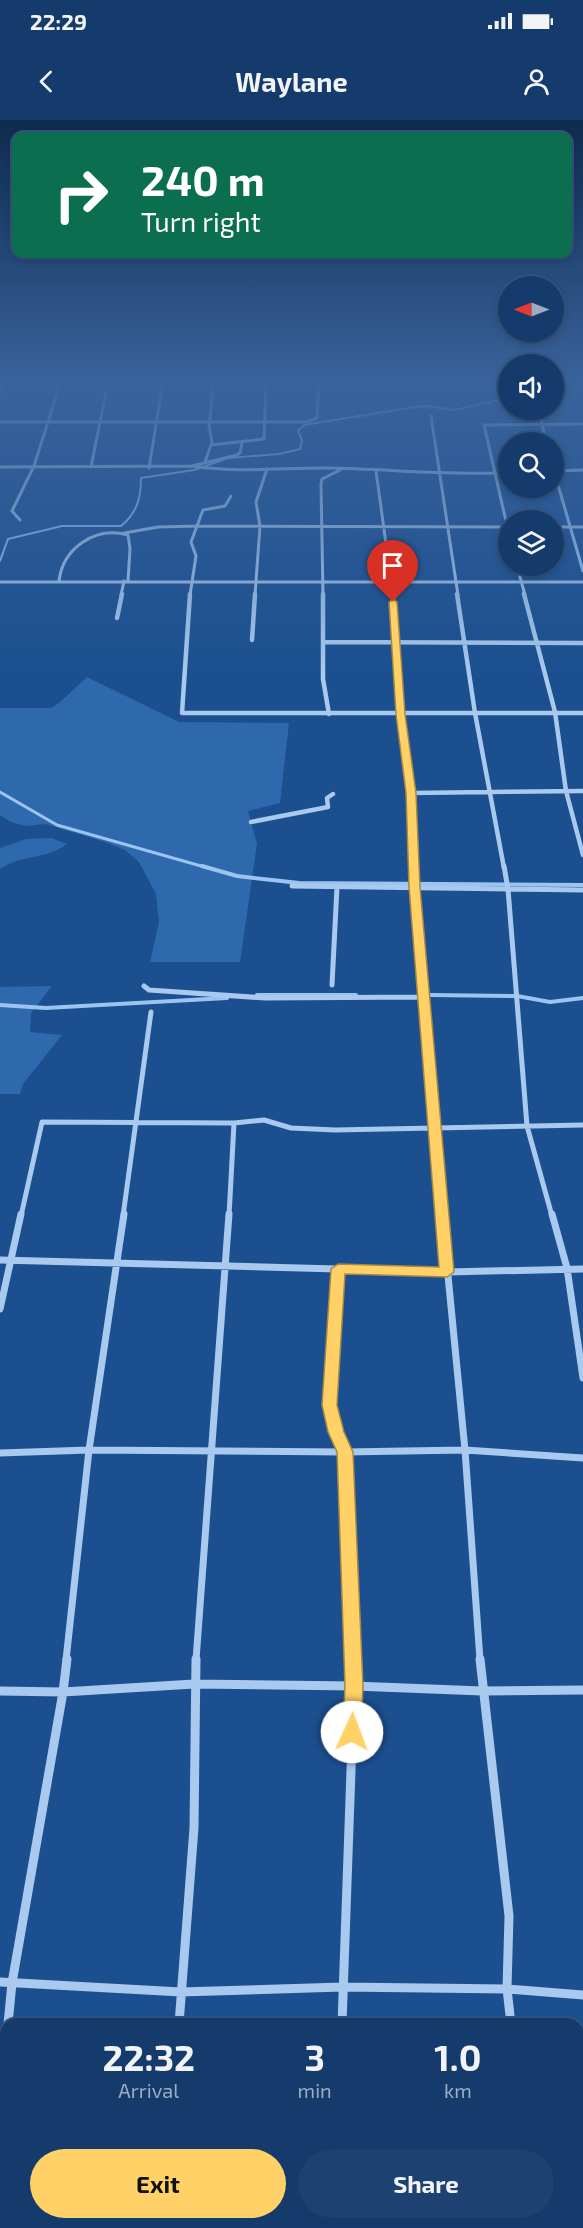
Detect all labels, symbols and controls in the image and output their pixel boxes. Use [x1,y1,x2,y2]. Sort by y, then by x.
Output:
text: 22:29 [30,8,87,34]
icon: back [30,65,63,98]
text: Waylane [235,65,348,97]
icon: person [520,65,553,98]
text: 240 m [141,154,265,204]
icon: right [42,156,120,234]
text: Turn right [141,205,261,237]
north arrow [498,276,564,342]
map controls [498,276,564,576]
button: sound [498,354,564,420]
button: search [498,432,564,498]
button: layers [498,510,564,576]
pin [367,540,418,602]
icon: arrive [376,549,409,582]
position arrow [320,1700,384,1764]
text: 22:32 [103,2035,195,2078]
text: 3 [304,2035,325,2078]
text: 1.0 [434,2035,481,2078]
text: Arrival [118,2078,179,2102]
text: min [298,2078,332,2102]
text: km [444,2078,472,2102]
button: Exit [30,2149,286,2218]
button: Share [298,2149,554,2218]

